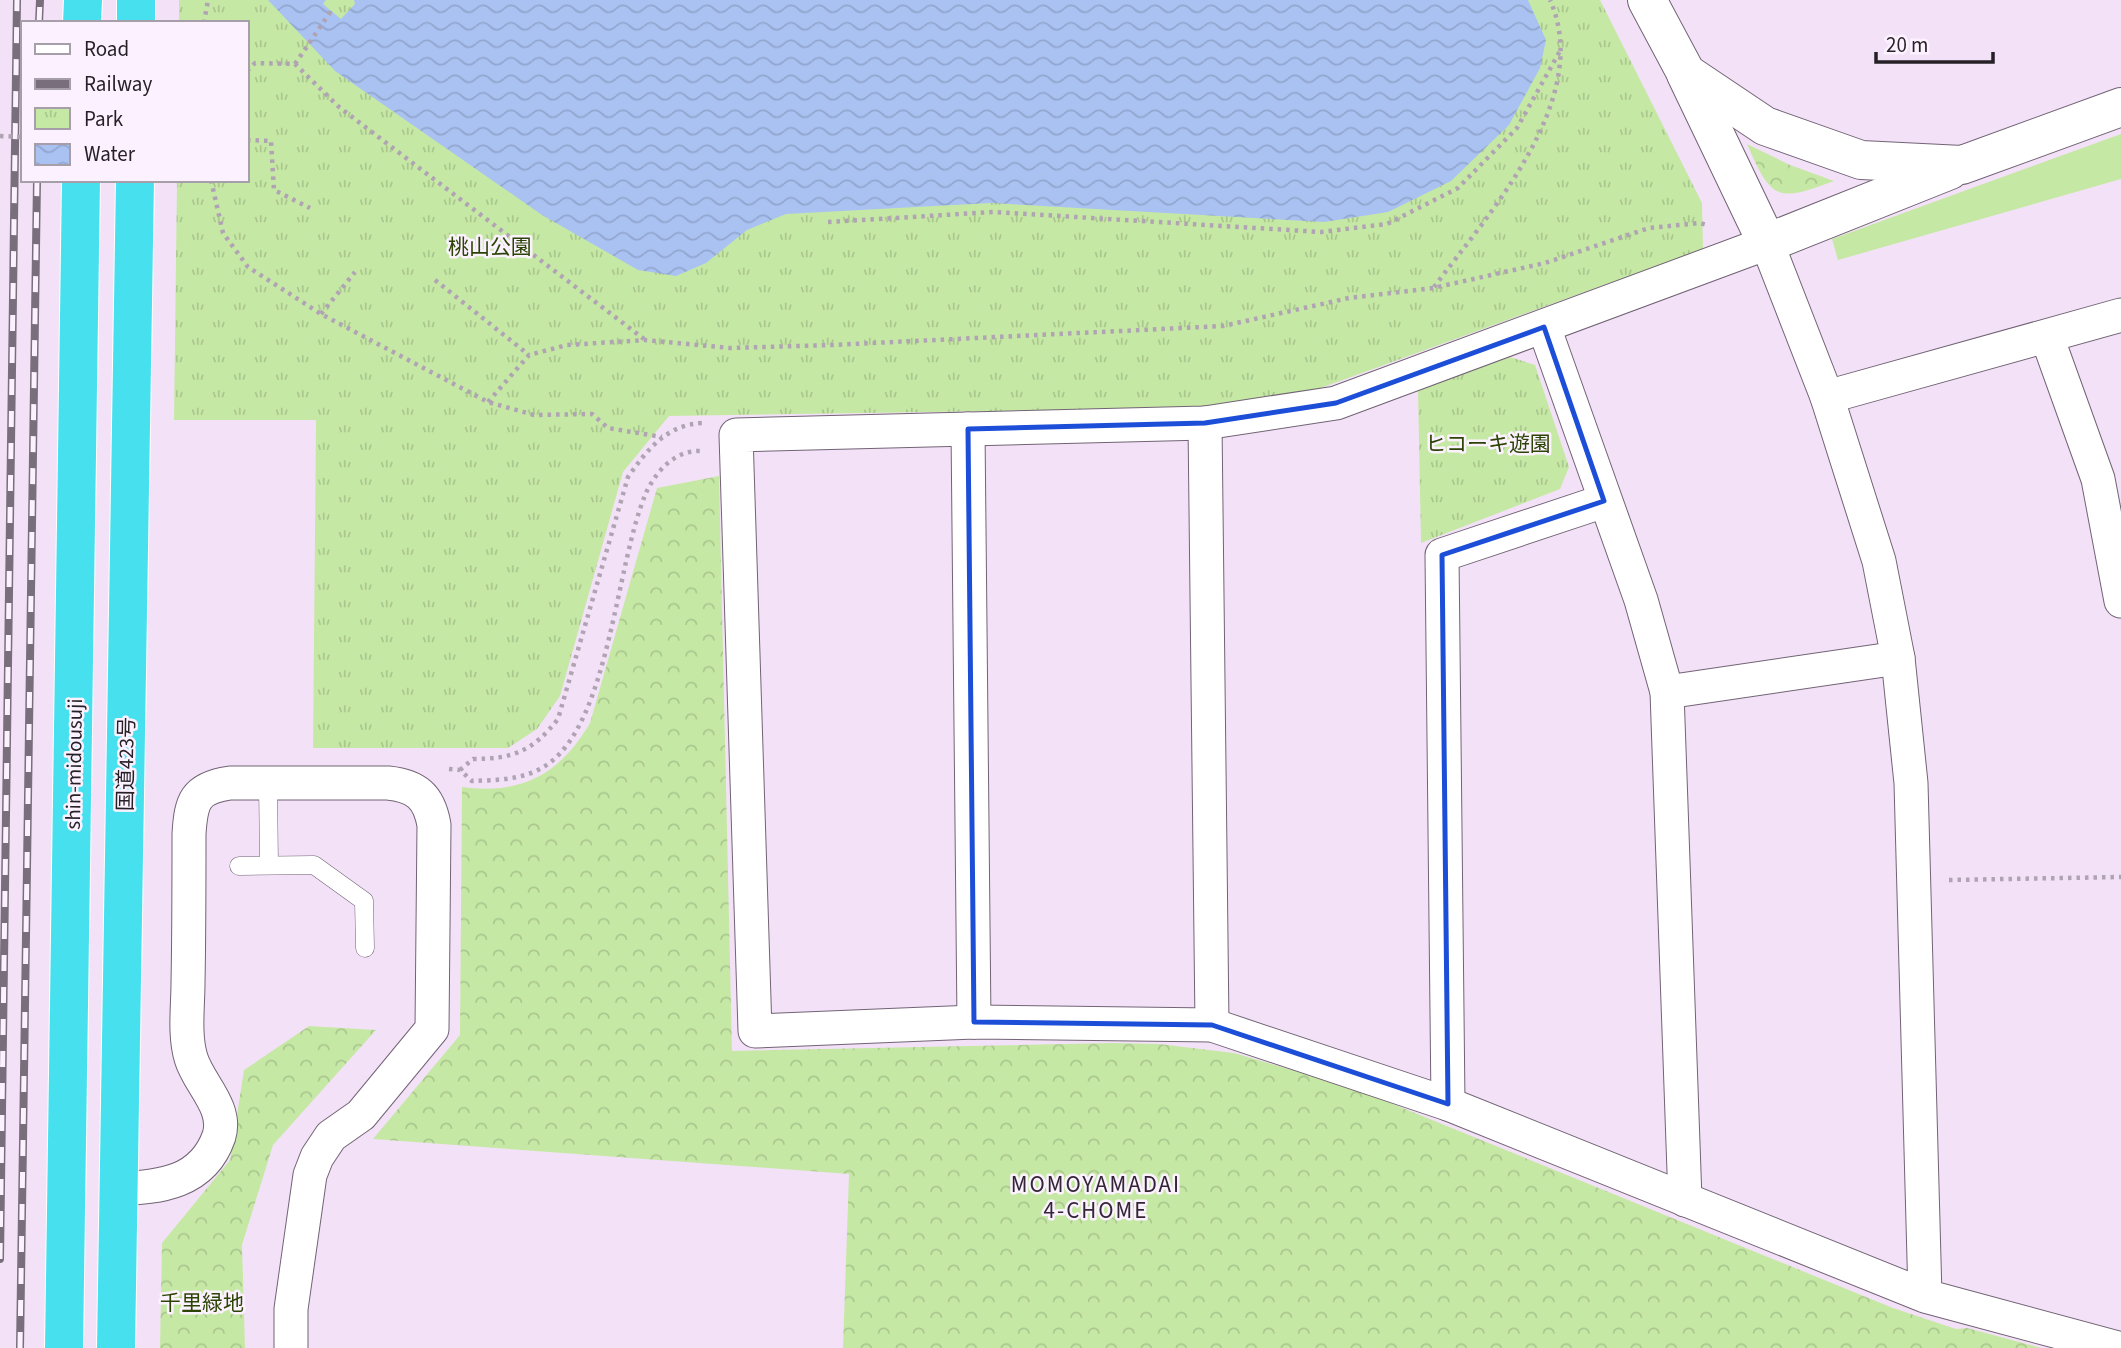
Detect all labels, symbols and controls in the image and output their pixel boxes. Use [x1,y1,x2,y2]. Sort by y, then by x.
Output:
legend [21,21,248,182]
scale bar [1876,21,1993,65]
text: 20 m [1886,30,1928,60]
text: Road [84,34,129,64]
text: Railway [84,69,152,99]
text: Park [84,104,124,134]
text: Water [84,139,136,169]
park label: 桃山公園 [448,232,532,262]
park label: ヒコーキ遊園 [1425,429,1551,459]
street label: shin-midousuji [58,698,90,830]
street label: 国道423号 [110,717,142,811]
district label: MOMOYAMADAI 4-CHOME [1011,1168,1181,1227]
park label: 千里緑地 [160,1288,244,1318]

